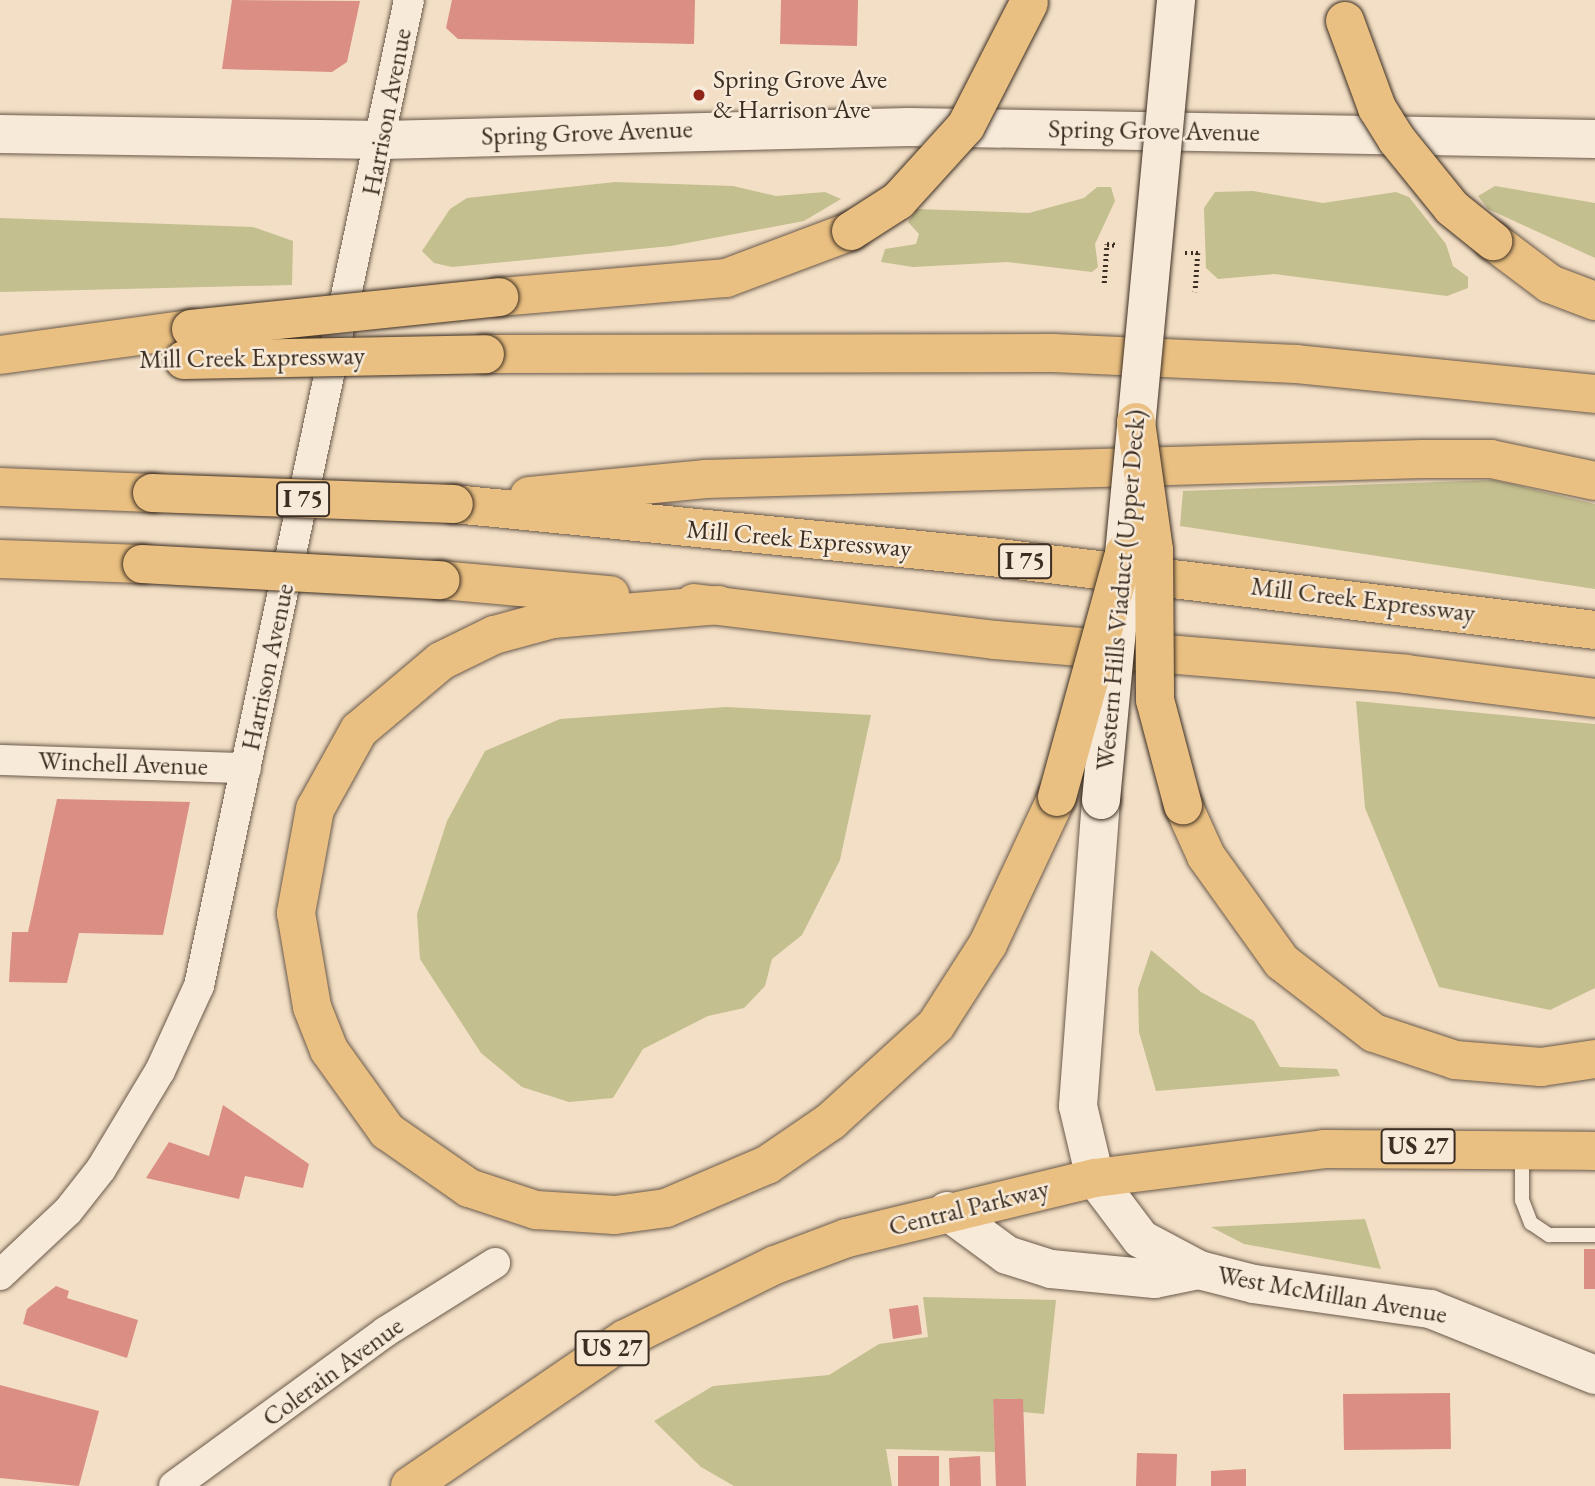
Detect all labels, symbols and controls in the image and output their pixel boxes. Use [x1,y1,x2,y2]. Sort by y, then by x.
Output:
street label: Harrison Avenue [355,26,419,198]
place label: Spring Grove Ave & Harrison Ave [713,64,887,126]
marker: Spring Grove Ave & Harrison Ave [691,87,707,103]
street label: Spring Grove Avenue [481,114,693,152]
street label: Spring Grove Avenue [1048,114,1260,148]
street label: Mill Creek Expressway [139,340,365,376]
street label: Western Hills Viaduct (Upper Deck) [1090,408,1152,772]
road number: I 75 [275,478,331,520]
street label: Mill Creek Expressway [685,514,913,564]
road number: I 75 [997,540,1053,582]
street label: Mill Creek Expressway [1249,571,1477,629]
street label: Harrison Avenue [235,581,301,753]
street label: Winchell Avenue [38,745,208,783]
road number: US 27 [1380,1126,1456,1166]
street label: Central Parkway [886,1173,1052,1243]
street label: West McMillan Avenue [1215,1259,1449,1331]
street label: Colerain Avenue [257,1311,409,1433]
road number: US 27 [574,1328,650,1368]

